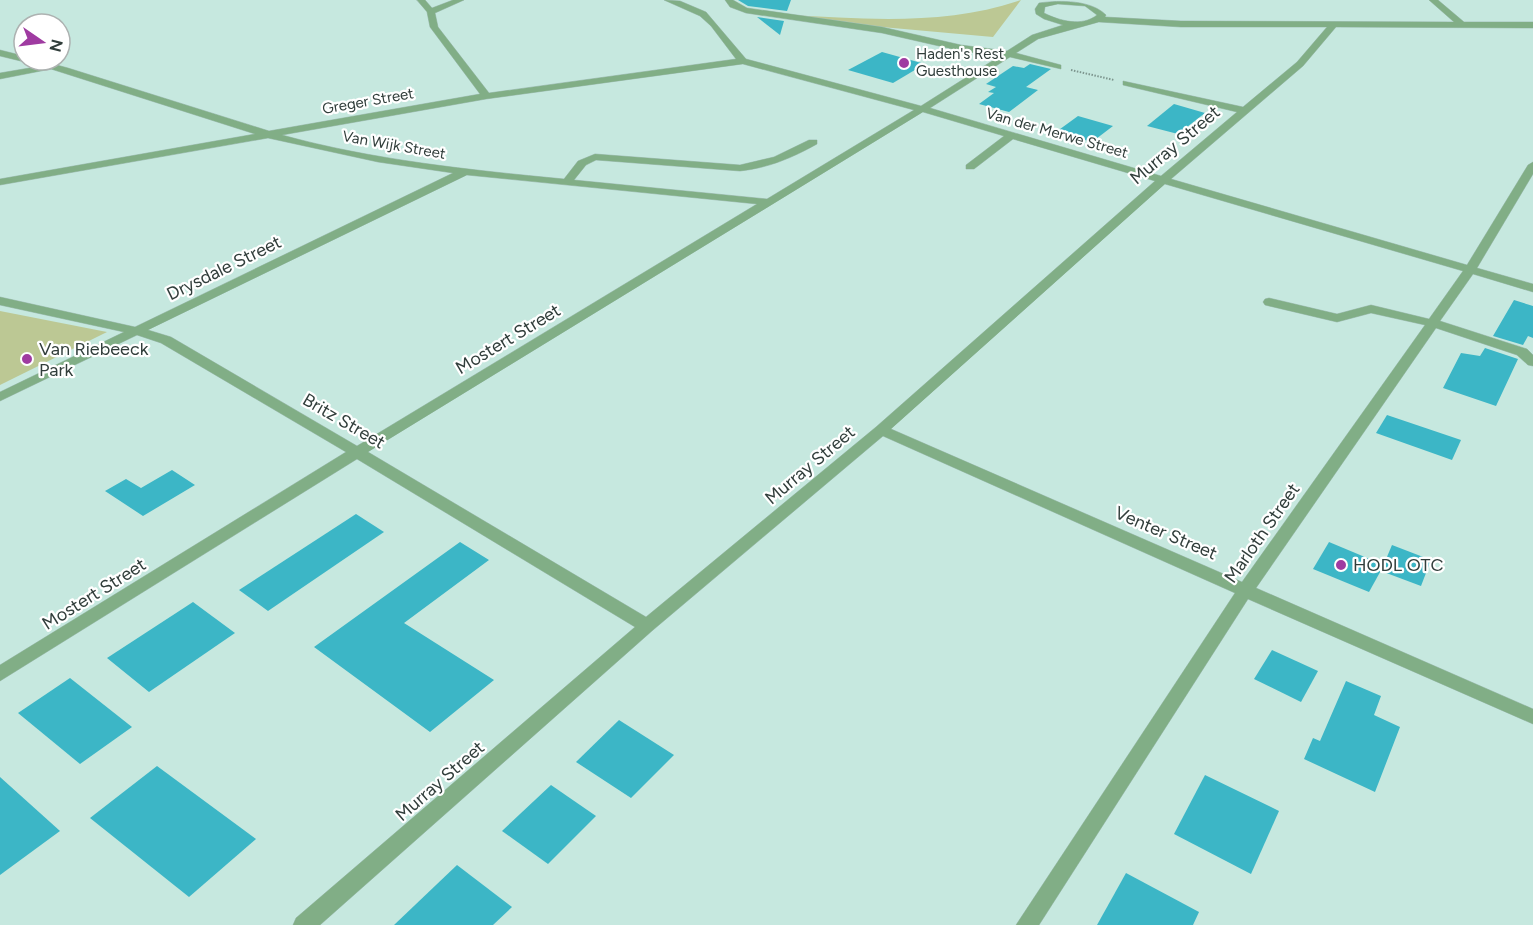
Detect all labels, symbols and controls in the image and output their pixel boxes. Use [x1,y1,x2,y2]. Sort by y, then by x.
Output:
north arrow [12,12,72,72]
text: N [45,37,67,54]
place label: Haden's Rest Guesthouse [916,45,1005,80]
marker: Haden's Rest Guesthouse [897,56,911,70]
street label: Greger Street [321,84,415,118]
street label: Murray Street [1125,101,1225,189]
street label: Van der Merwe Street [984,104,1130,162]
street label: Van Wijk Street [341,127,447,163]
street label: Drysdale Street [163,231,285,305]
street label: Mostert Street [452,299,565,379]
place label: Van Riebeeck Park [39,338,149,381]
marker: Van Riebeeck Park [20,352,34,366]
street label: Britz Street [299,389,389,454]
street label: Murray Street [760,421,860,509]
street label: Marloth Street [1220,479,1305,587]
street label: Venter Street [1111,502,1221,565]
street label: Mostert Street [38,553,150,635]
place label: HODL OTC [1353,554,1443,576]
marker: HODL OTC [1334,558,1348,572]
street label: Murray Street [391,736,489,826]

